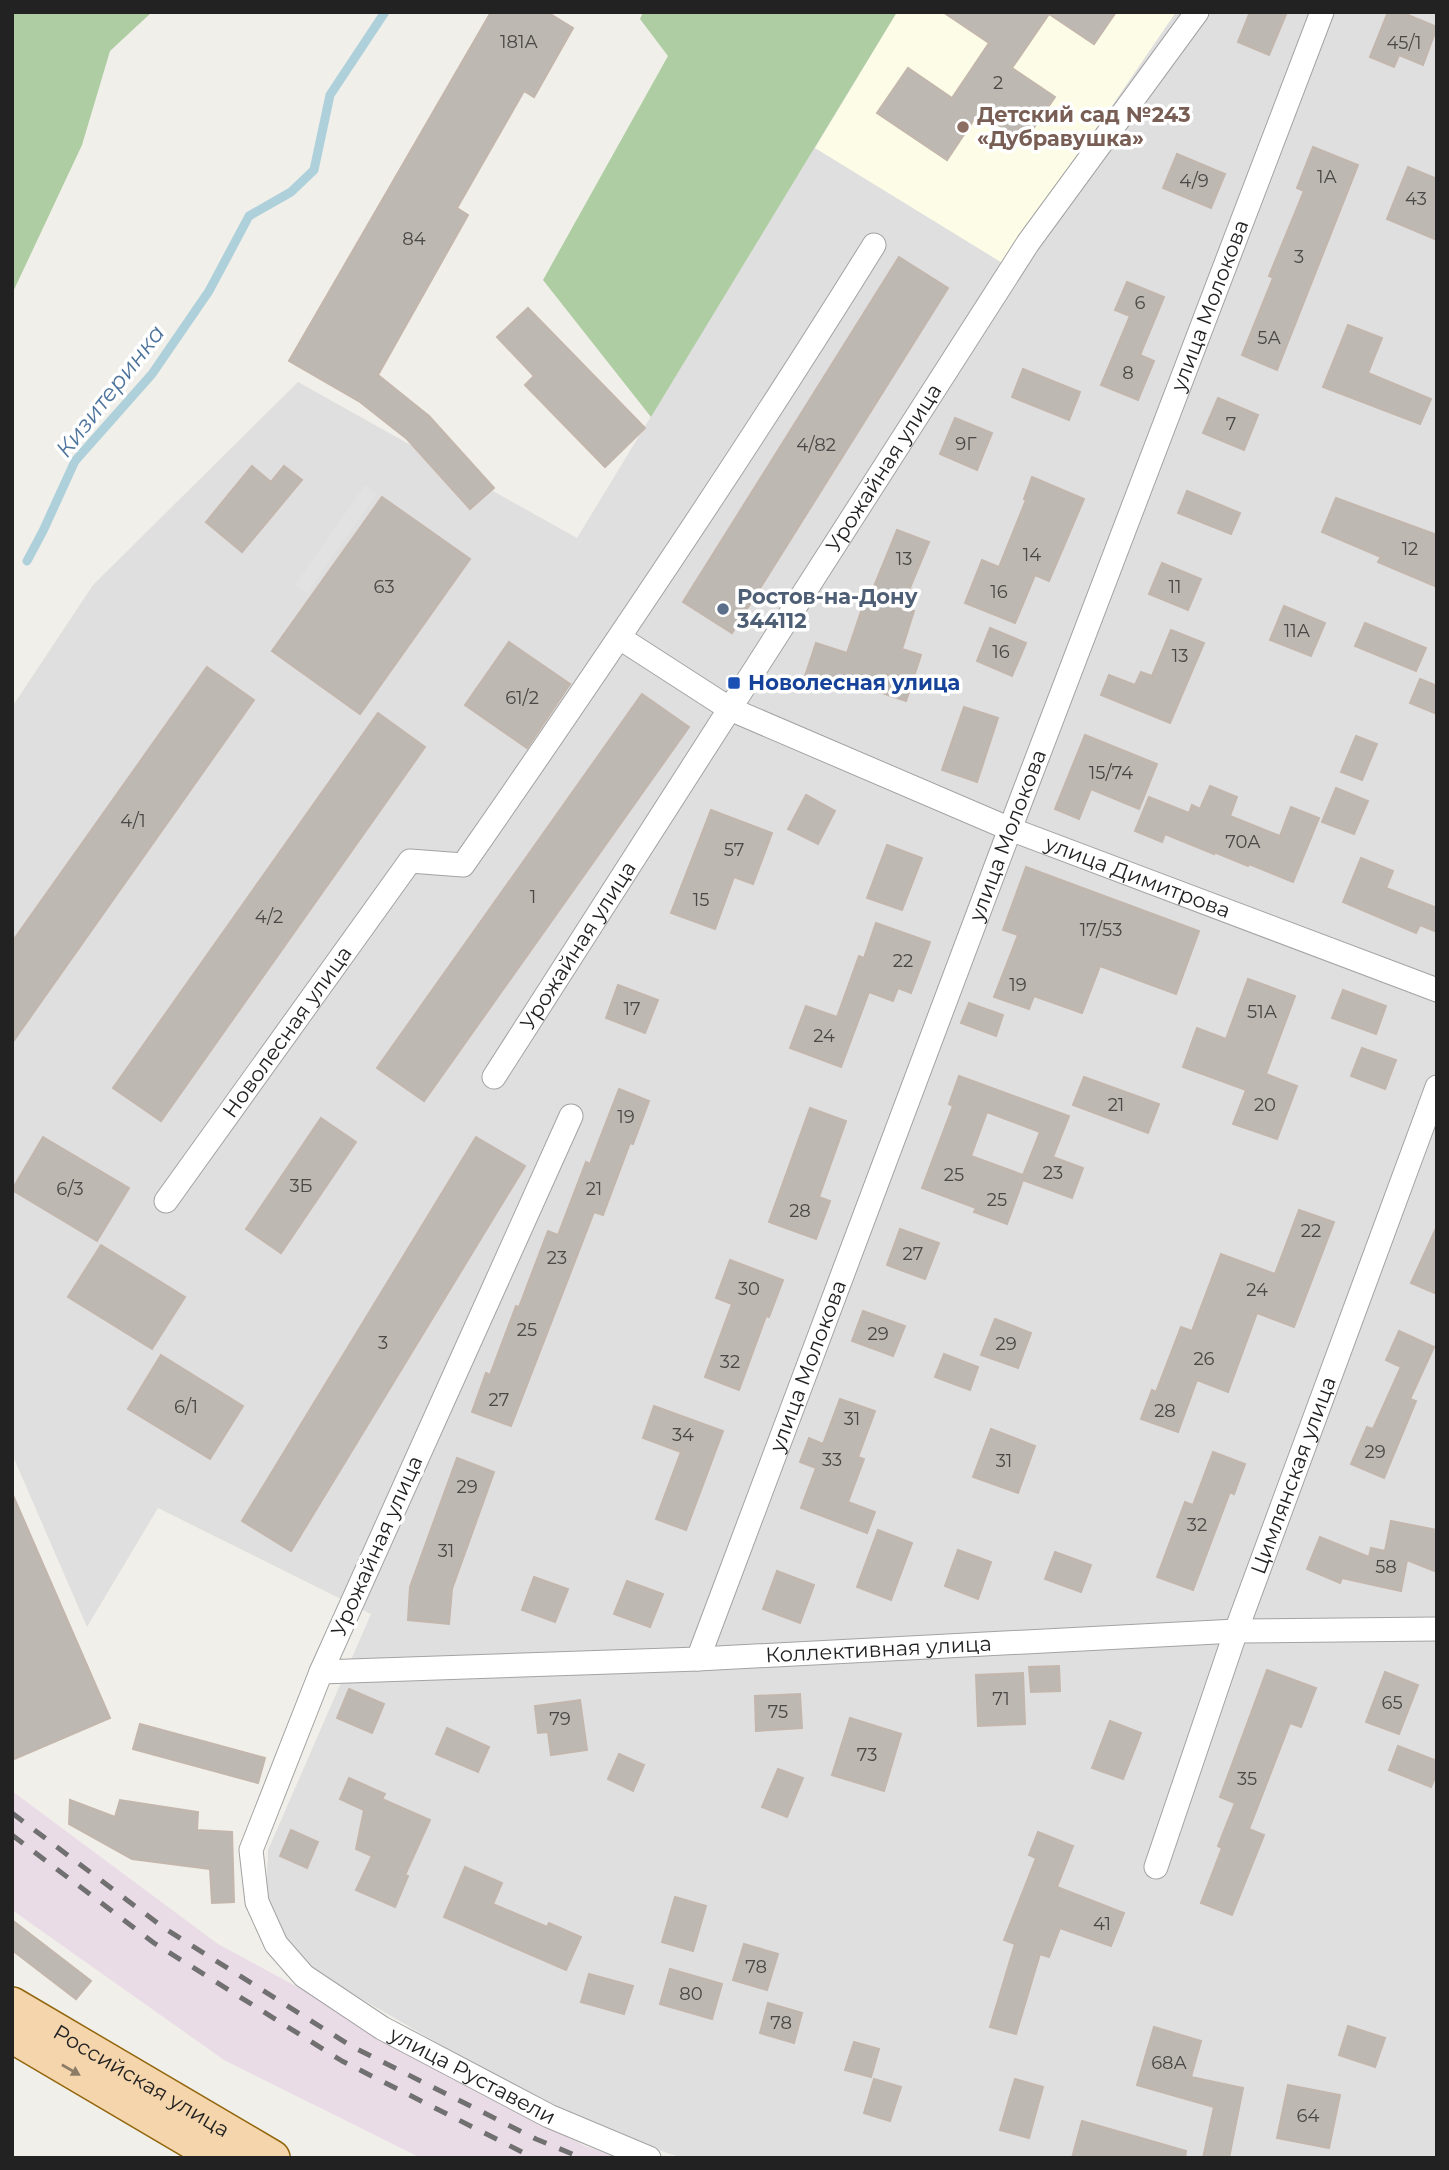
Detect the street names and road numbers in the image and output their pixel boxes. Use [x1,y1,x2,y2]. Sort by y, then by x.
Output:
street label: улица Молокова [1165,216,1253,396]
street label: Урожайная улица [820,379,947,557]
street label: улица Молокова [963,746,1051,925]
street label: улица Димитрова [1041,830,1234,923]
street label: Урожайная улица [515,856,641,1034]
street label: Новолесная улица [217,941,357,1122]
street label: улица Молокова [764,1276,851,1456]
street label: Цимлянская улица [1245,1373,1341,1577]
street label: Урожайная улица [325,1452,428,1640]
street label: Коллективная улица [765,1631,992,1667]
street label: Российская улица [49,2019,234,2142]
street label: улица Руставели [385,2021,560,2129]

